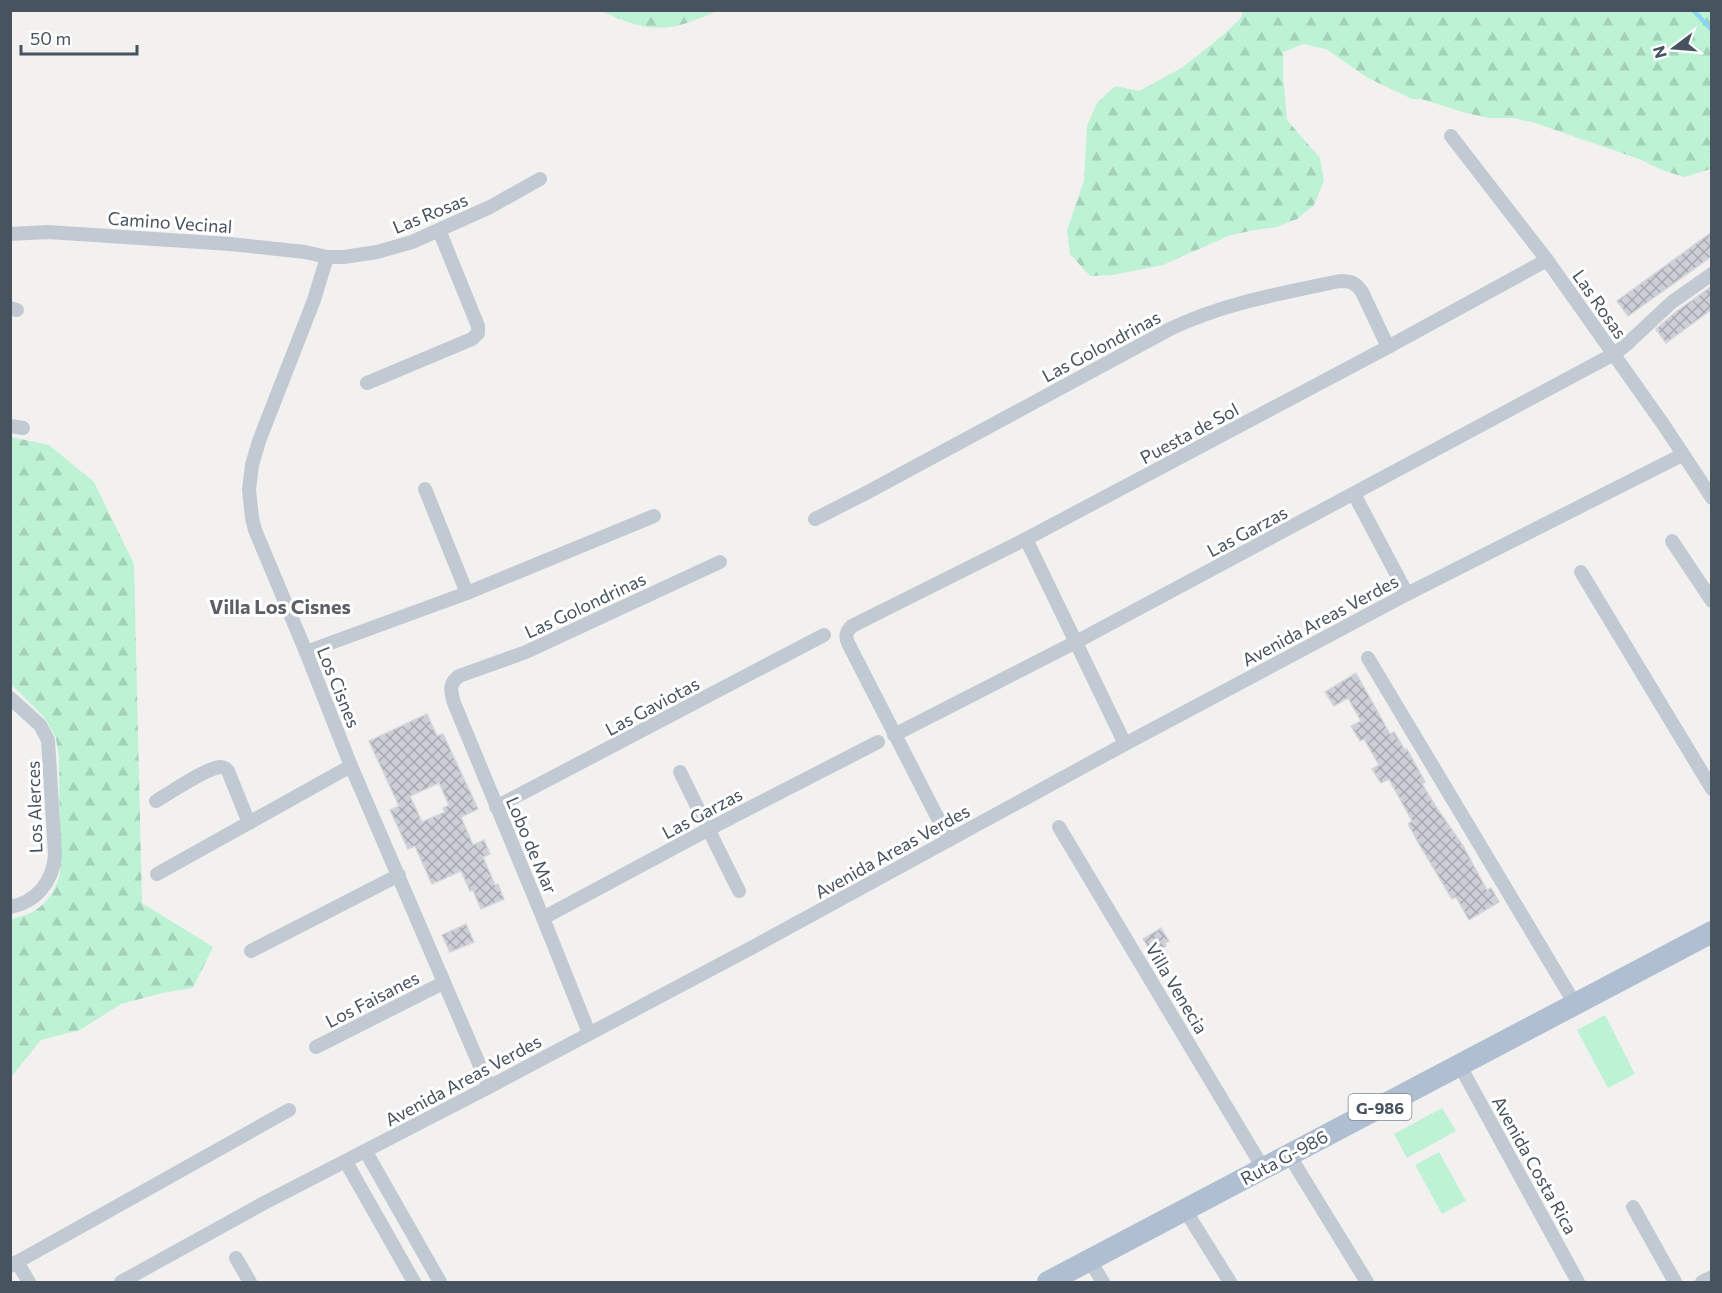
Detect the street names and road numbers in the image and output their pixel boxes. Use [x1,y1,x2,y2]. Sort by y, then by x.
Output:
street label: Las Rosas [389,188,471,238]
street label: Camino Vecinal [107,207,233,237]
street label: Las Rosas [1568,265,1632,343]
street label: Las Golondrinas [1038,306,1164,386]
street label: Puesta de Sol [1136,398,1242,468]
street label: Las Garzas [1203,501,1291,561]
street label: Las Golondrinas [521,567,649,643]
street label: Avenida Areas Verdes [1238,570,1402,670]
street label: Los Cisnes [313,643,365,731]
street label: Las Gaviotas [601,672,703,740]
street label: Los Alerces [21,760,47,854]
street label: Las Garzas [658,783,746,843]
street label: Lobo de Mar [502,793,562,897]
street label: Avenida Areas Verdes [811,799,973,903]
street label: Villa Venecia [1141,938,1213,1038]
street label: Los Faisanes [322,966,422,1032]
street label: Avenida Areas Verdes [381,1030,545,1130]
street label: Avenida Costa Rica [1488,1092,1582,1238]
road number: G-986 [1348,1094,1412,1120]
street label: Ruta G-986 [1237,1125,1331,1189]

